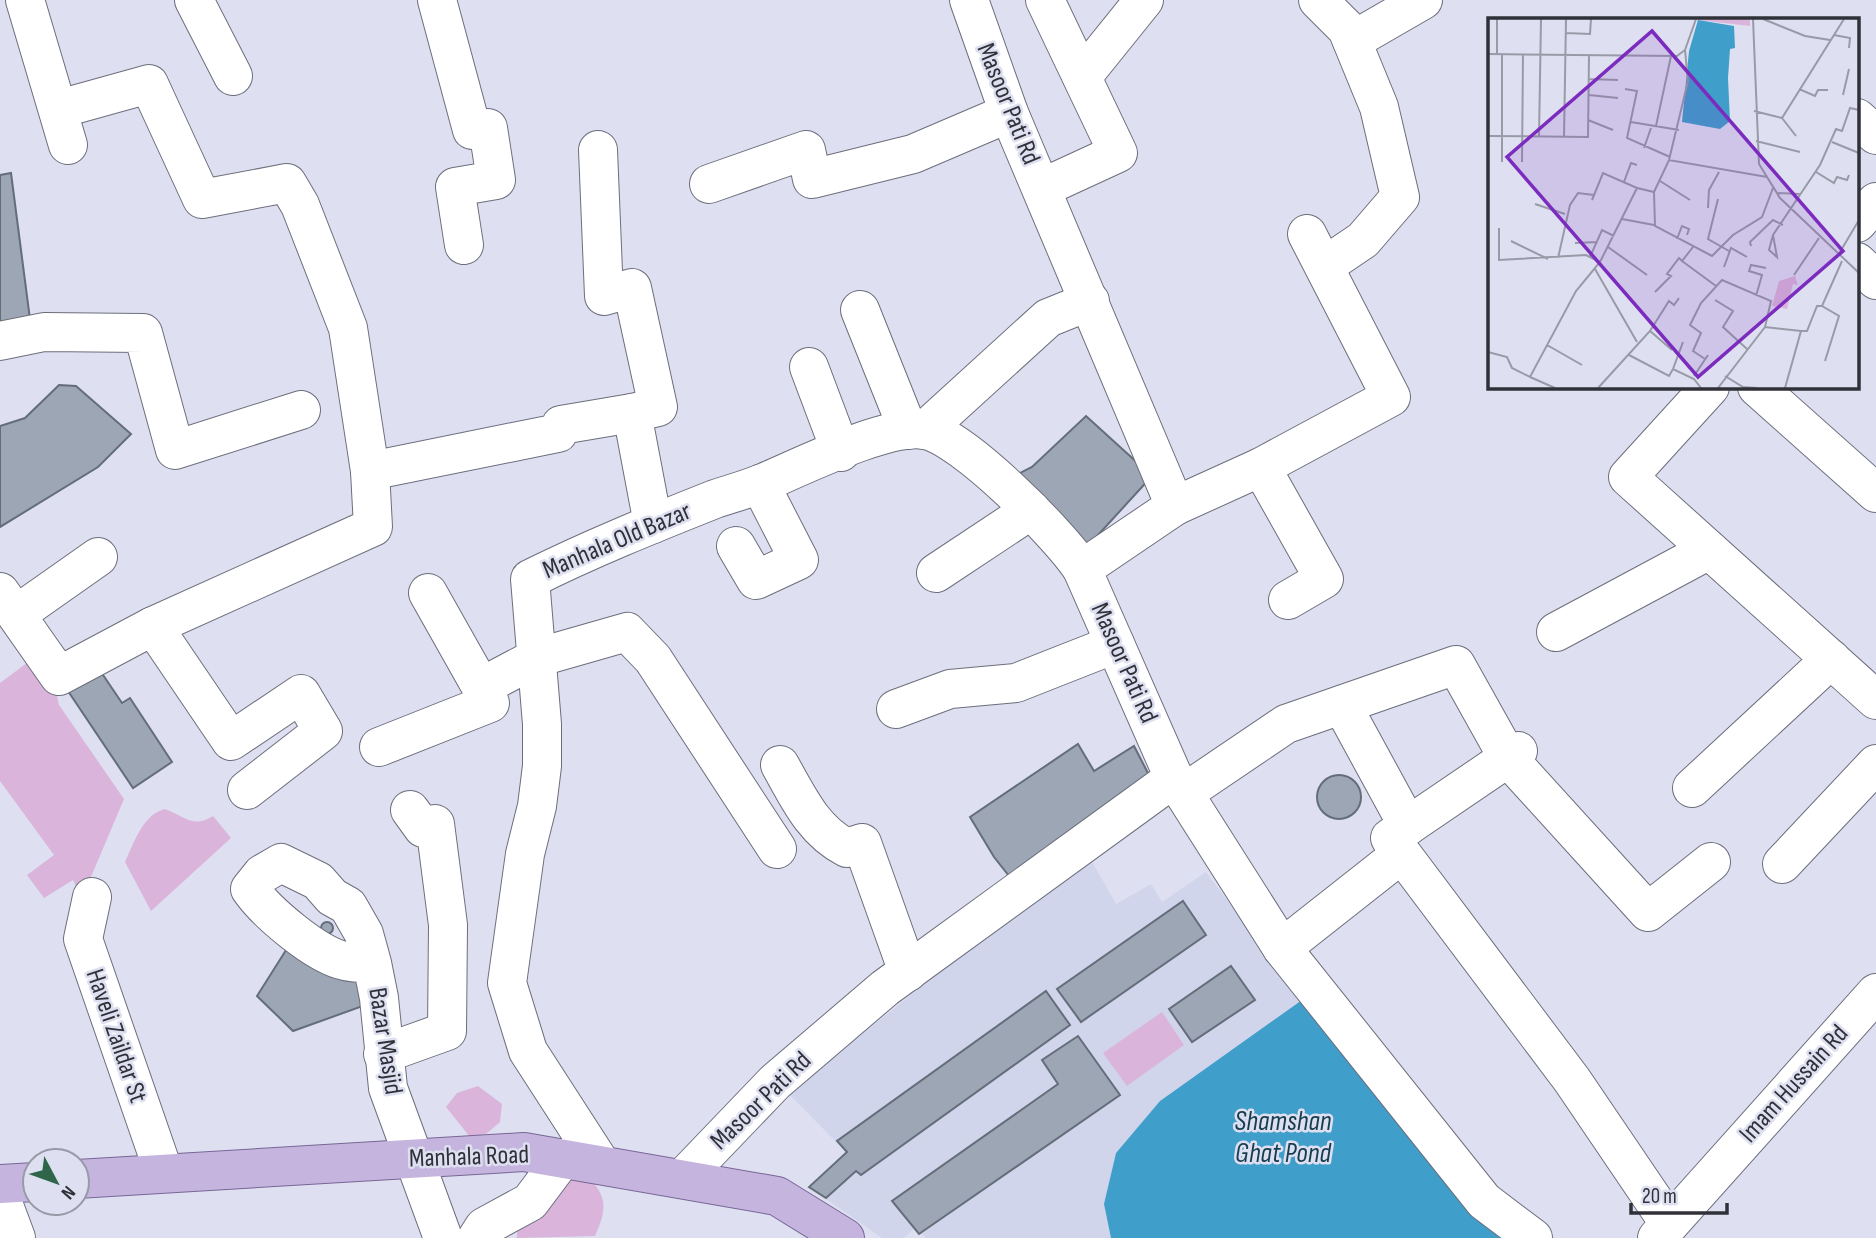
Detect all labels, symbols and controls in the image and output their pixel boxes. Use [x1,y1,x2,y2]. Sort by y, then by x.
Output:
inset map [1488,18,1858,388]
street label: Masoor Pati Rd [970,39,1046,169]
street label: Manhala Old Bazar [538,496,696,586]
street label: Masoor Pati Rd [1084,598,1164,728]
street label: Haveli Zaildar St [79,965,153,1107]
street label: Bazar Masjid [361,985,409,1097]
street label: Imam Hussain Rd [1733,1019,1855,1149]
street label: Masoor Pati Rd [704,1045,818,1157]
water label: Shamshan Ghat Pond [1234,1105,1332,1170]
street label: Manhala Road [408,1139,530,1175]
north arrow [21,1147,91,1217]
scale bar [1631,1172,1727,1216]
text: N [56,1181,80,1204]
text: 20 m [1642,1184,1677,1209]

